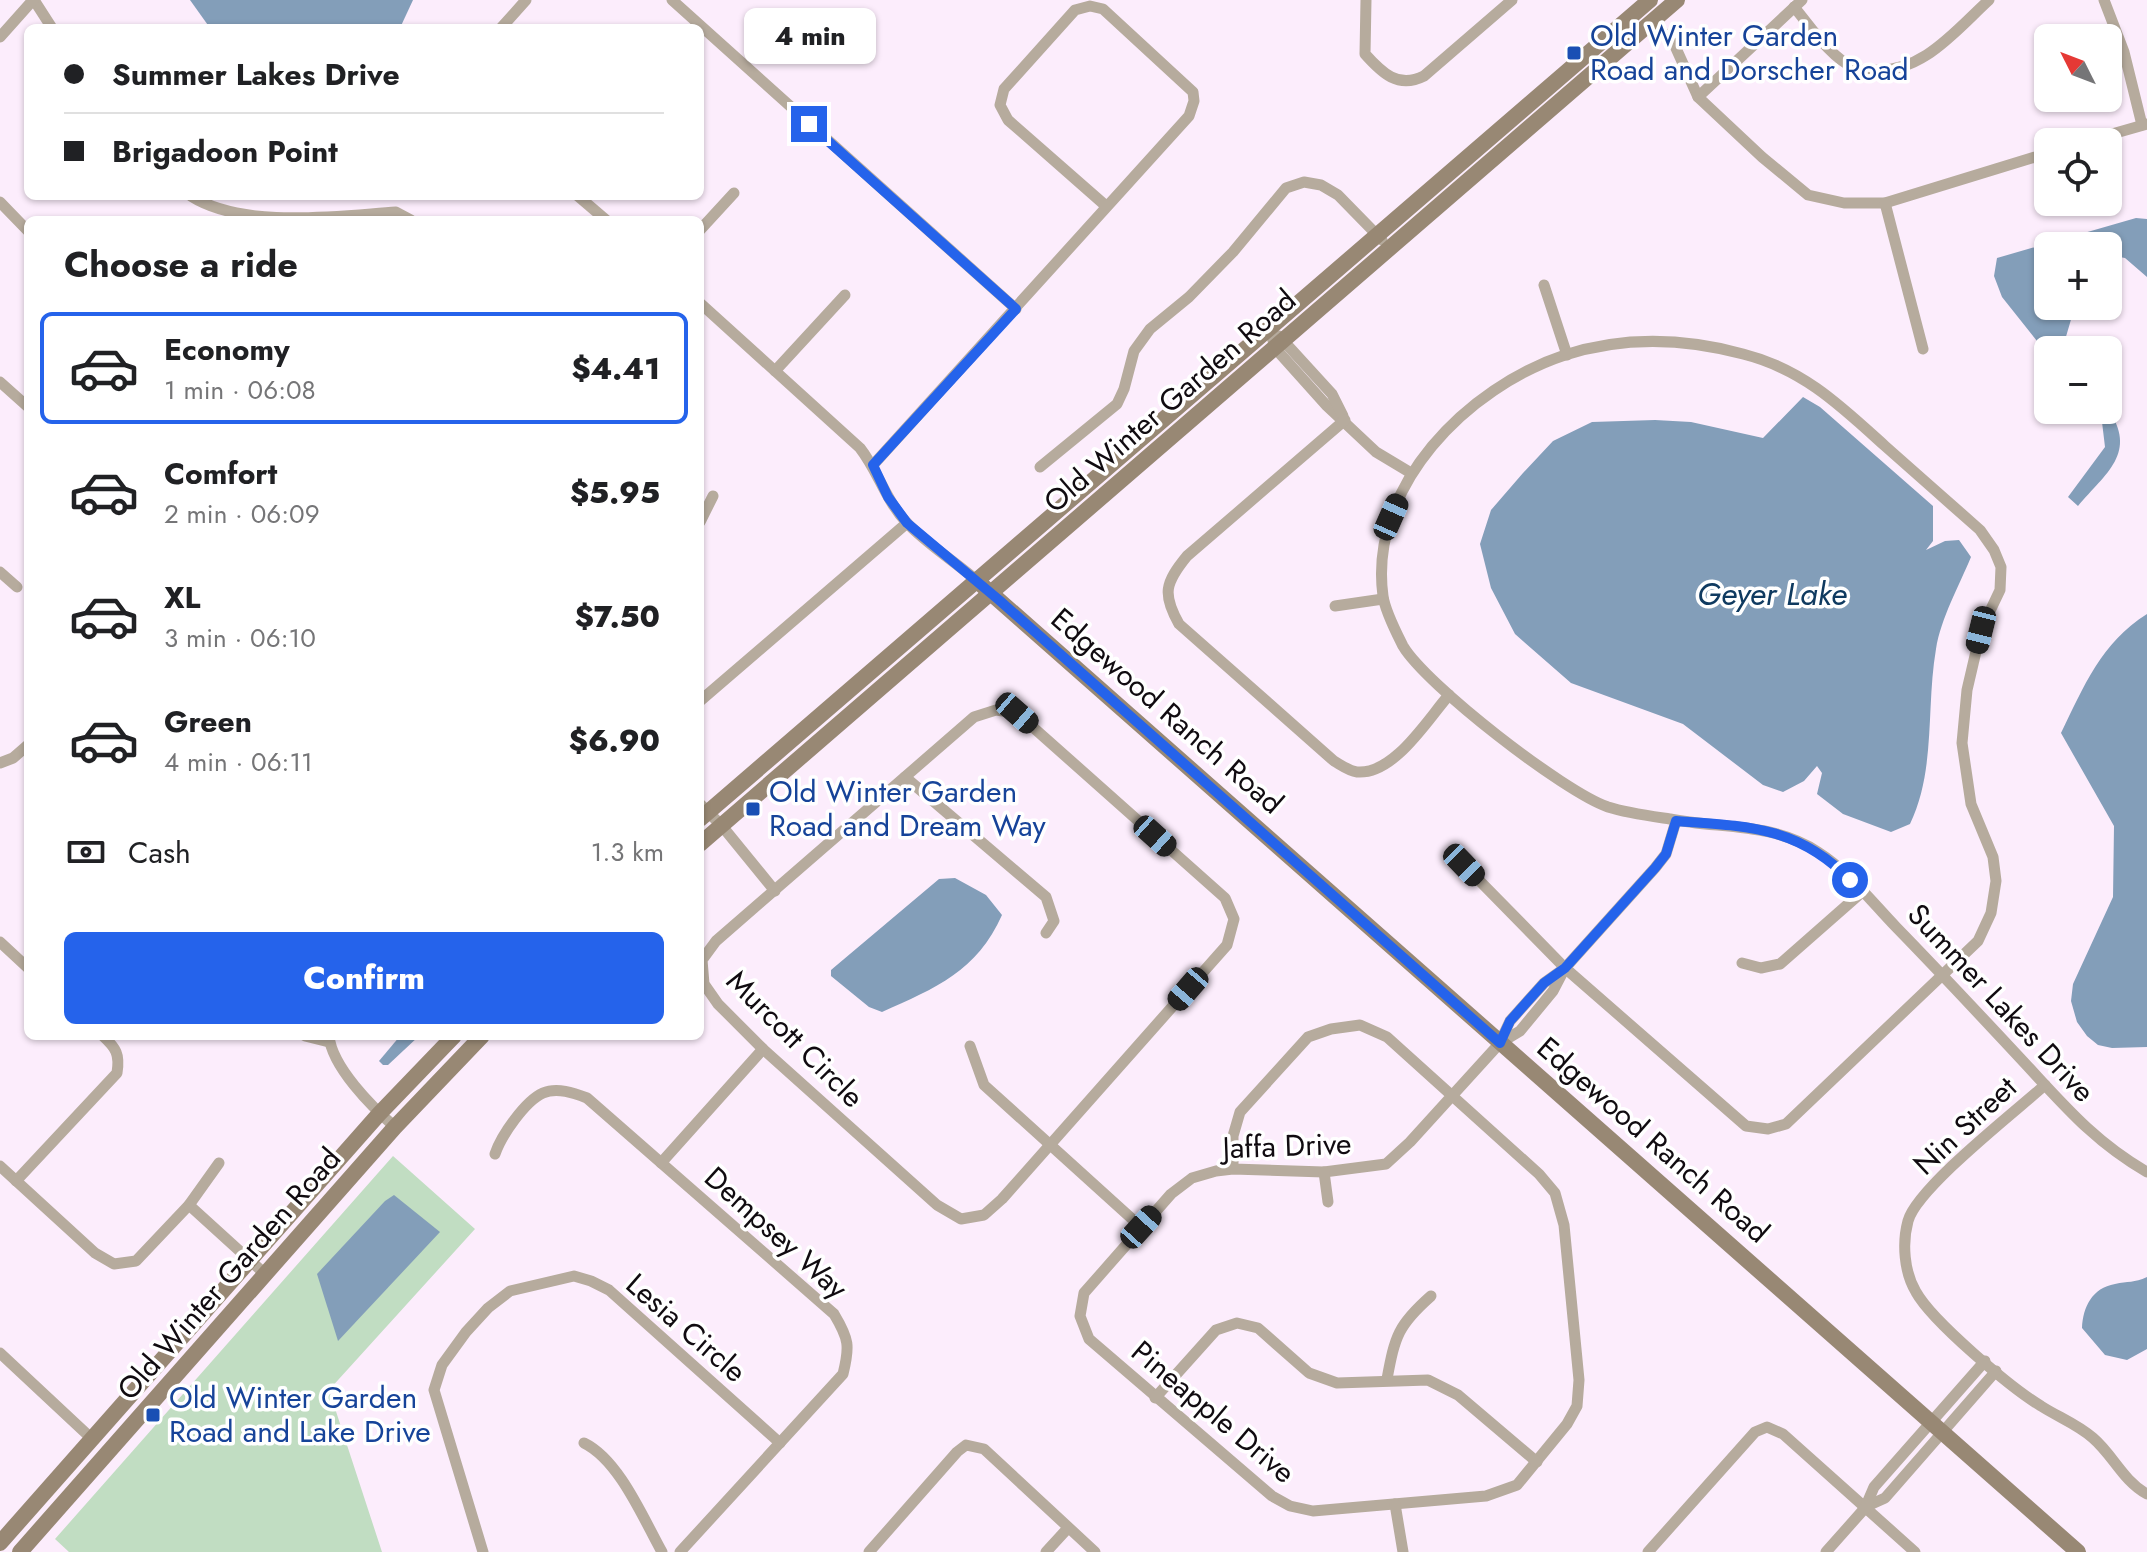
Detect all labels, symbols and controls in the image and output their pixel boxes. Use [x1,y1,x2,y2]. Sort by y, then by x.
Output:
callout: 4 min [743,8,875,64]
place label: Old Winter Garden Road and Dorscher Road [1590,14,1909,91]
text: 4 min [774,17,846,55]
north arrow [2034,24,2122,112]
map controls [2034,24,2122,424]
marker: Old Winter Garden Road and Dorscher Road [1565,44,1583,62]
text: Summer Lakes Drive [112,53,400,96]
route end [791,106,827,142]
button: locate [2034,128,2122,216]
text: Brigadoon Point [112,130,338,173]
button: + [2034,232,2122,320]
text: Choose a ride [64,238,298,290]
street label: Old Winter Garden Road [1034,279,1305,522]
text: Economy [164,328,290,371]
icon: car [68,332,140,404]
button: − [2034,336,2122,424]
text: $4.41 [571,347,660,390]
text: 1 min · 06:08 [164,371,316,409]
text: Comfort [164,452,277,495]
icon: car [68,456,140,528]
text: $5.95 [570,471,660,514]
car [1370,490,1412,544]
text: 2 min · 06:09 [164,495,320,533]
water label: Geyer Lake [1697,571,1847,617]
text: XL [164,576,200,619]
icon: car [68,580,140,652]
text: $7.50 [575,595,660,638]
street label: Edgewood Ranch Road [1042,598,1293,824]
car [1964,604,1998,656]
text: 3 min · 06:10 [164,619,316,657]
car [991,688,1043,738]
text: Green [164,700,252,743]
icon: car [68,704,140,776]
text: $6.90 [569,719,660,762]
text: 4 min · 06:11 [164,743,313,781]
place label: Old Winter Garden Road and Dream Way [769,770,1046,847]
marker: Old Winter Garden Road and Dream Way [744,800,762,818]
car [1129,811,1181,861]
icon: cash [64,830,108,874]
text: Cash [128,831,191,874]
text: 1.3 km [591,833,664,871]
car [1439,839,1489,891]
route start [1832,862,1868,898]
street label: Summer Lakes Drive [1898,894,2105,1112]
button: Confirm [64,932,664,1024]
street label: Murcott Circle [717,960,874,1117]
car [1163,963,1213,1015]
street label: Edgewood Ranch Road [1528,1027,1779,1253]
street label: Nin Street [1903,1066,2026,1185]
street label: Jaffa Drive [1218,1122,1352,1169]
street label: Old Winter Garden Road [107,1138,350,1409]
street label: Dempsey Way [695,1156,858,1309]
car [1116,1201,1166,1253]
street label: Lesia Circle [617,1263,756,1392]
street label: Pineapple Drive [1122,1330,1305,1493]
place label: Old Winter Garden Road and Lake Drive [169,1376,431,1453]
marker: Old Winter Garden Road and Lake Drive [144,1406,162,1424]

